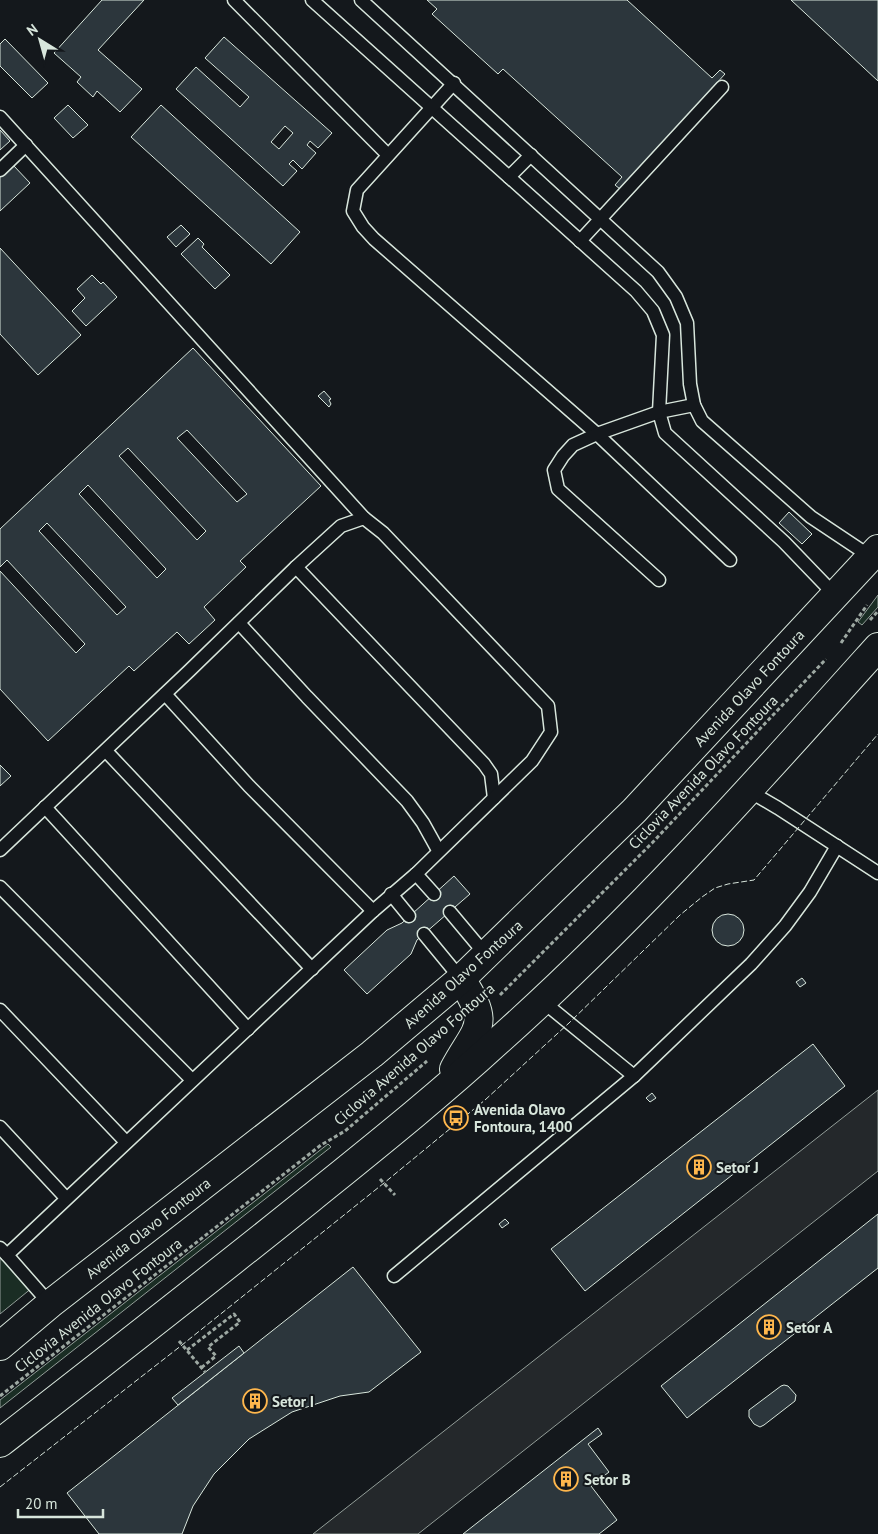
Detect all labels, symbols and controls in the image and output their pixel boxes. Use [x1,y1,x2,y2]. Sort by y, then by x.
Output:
north arrow [15,15,65,65]
text: N [23,20,41,40]
street label: Avenida Olavo Fontoura [690,625,808,751]
street label: Ciclovia Avenida Olavo Fontoura [624,691,782,853]
street label: Avenida Olavo Fontoura [400,916,526,1032]
street label: Ciclovia Avenida Olavo Fontoura [330,979,498,1129]
place label: Avenida Olavo Fontoura, 1400 [474,1100,572,1136]
bus stop icon: Avenida Olavo Fontoura, 1400 [443,1105,469,1131]
building icon: Setor J [686,1154,712,1180]
place label: Setor J [716,1158,759,1177]
street label: Avenida Olavo Fontoura [82,1173,214,1283]
street label: Ciclovia Avenida Olavo Fontoura [10,1234,186,1376]
building icon: Setor A [756,1314,782,1340]
place label: Setor A [786,1318,833,1337]
building icon: Setor I [242,1388,268,1414]
place label: Setor I [272,1392,314,1411]
building icon: Setor B [553,1466,579,1492]
place label: Setor B [584,1470,631,1489]
scale bar [18,1486,102,1518]
text: 20 m [25,1494,58,1513]

